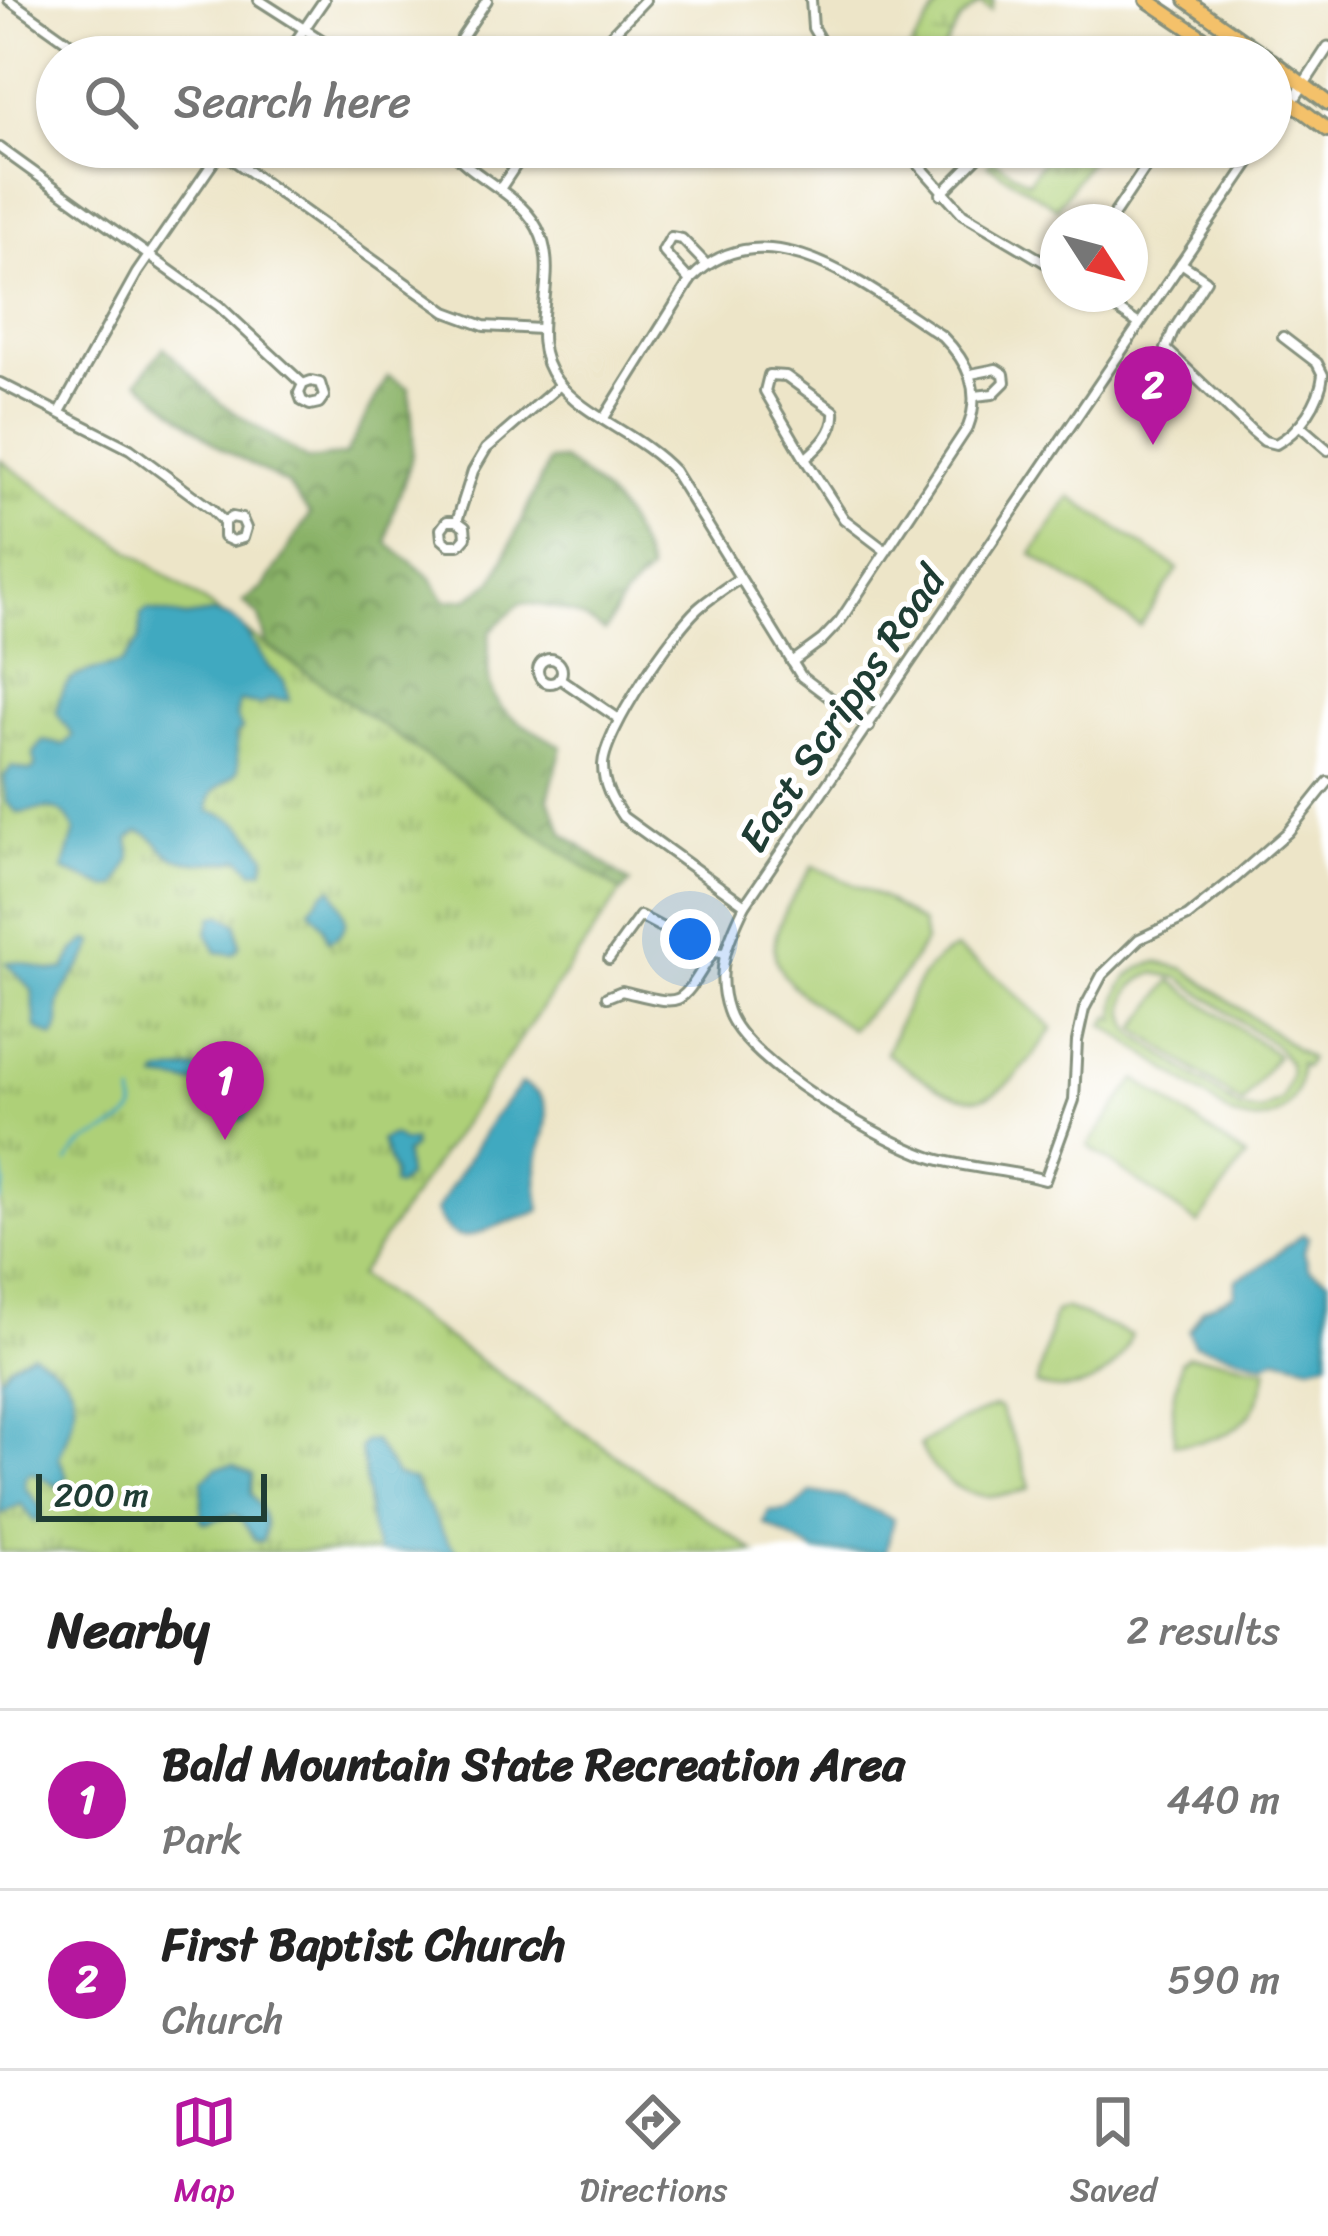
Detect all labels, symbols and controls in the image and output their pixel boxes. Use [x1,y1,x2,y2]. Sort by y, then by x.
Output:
search box [36,36,1292,168]
text: Search here [174,62,411,142]
icon: search [78,69,144,135]
north arrow [1040,204,1148,312]
pin: 2 [1114,346,1192,445]
street label: East Scripps Road [718,548,968,868]
your location [660,909,720,969]
pin: 1 [186,1041,264,1140]
text: 200 m [54,1466,149,1524]
scale bar [36,1468,267,1521]
text: Nearby [48,1585,209,1675]
text: 2 results [1126,1596,1280,1665]
text: Bald Mountain State Recreation Area [162,1725,905,1805]
text: 1 [79,1765,95,1834]
text: 440 m [1167,1765,1280,1834]
text: Park [162,1805,242,1874]
text: First Baptist Church [162,1905,565,1985]
text: 2 [76,1945,98,2014]
text: 590 m [1167,1945,1280,2014]
text: Church [162,1985,284,2054]
tab: Map [171,2089,237,2219]
tab: Directions [580,2089,727,2219]
tab: Saved [1070,2089,1157,2219]

